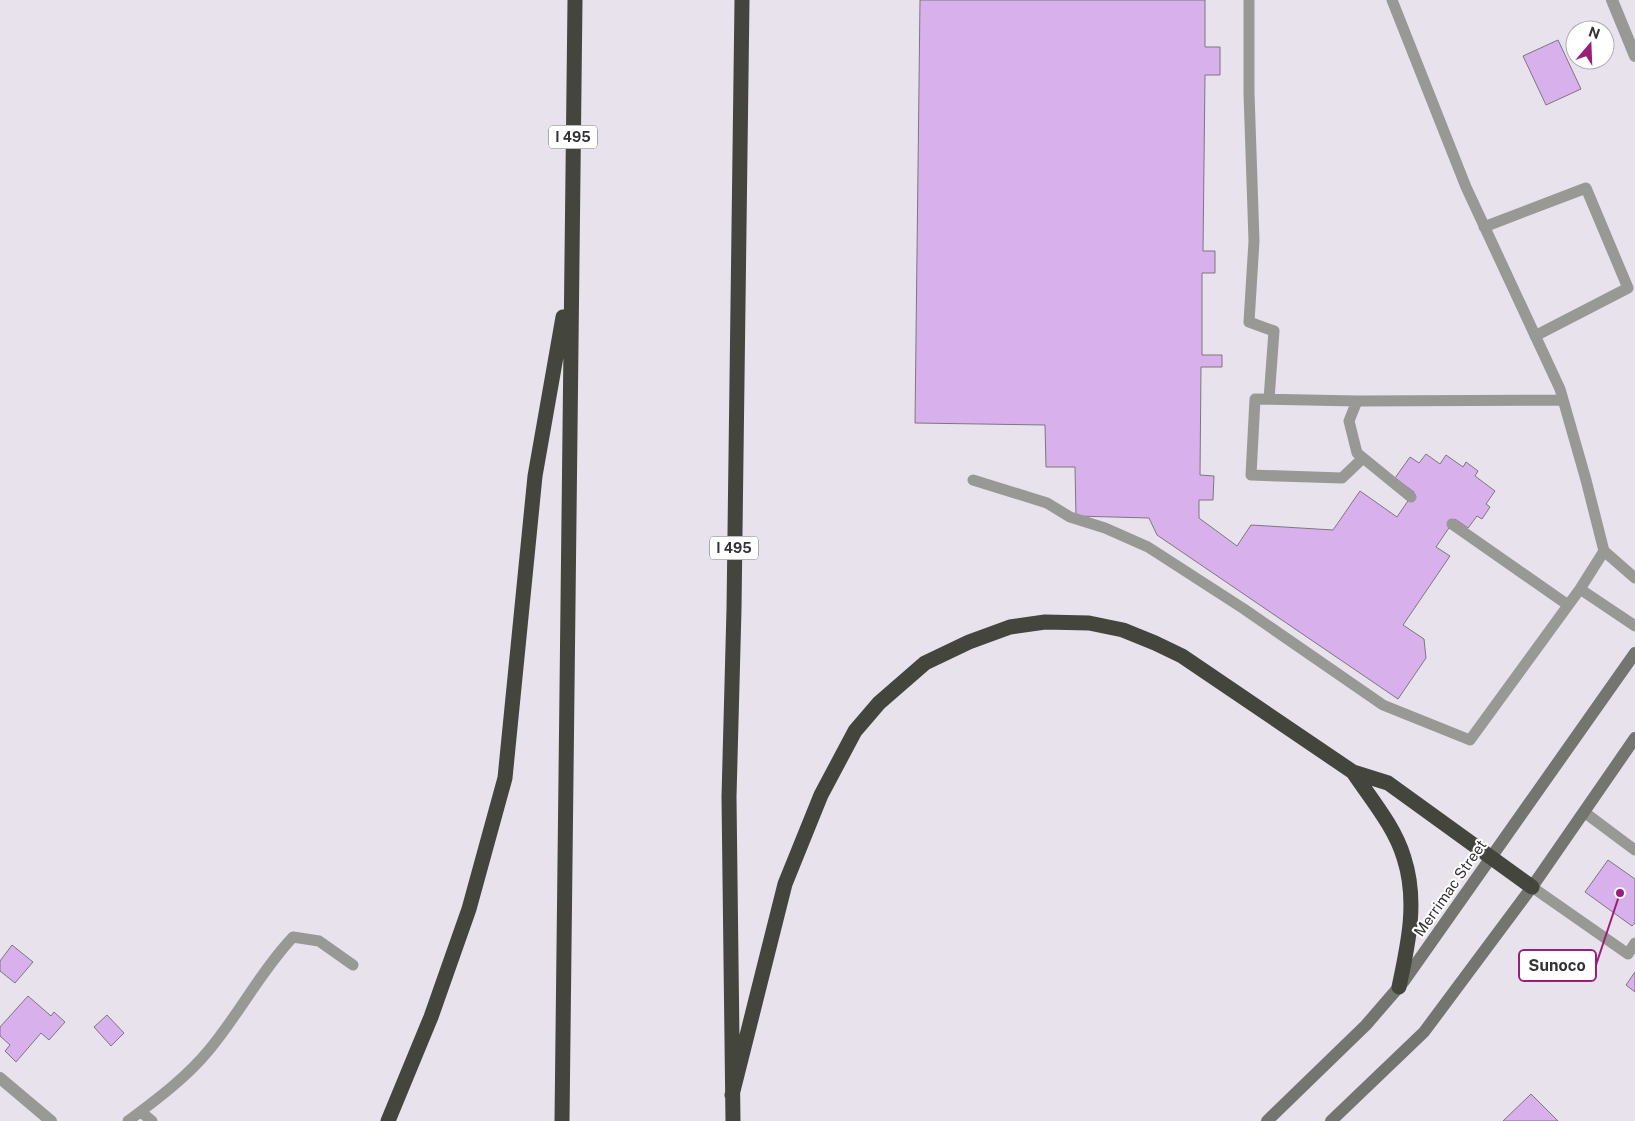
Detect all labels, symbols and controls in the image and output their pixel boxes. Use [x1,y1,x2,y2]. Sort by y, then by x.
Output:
north arrow [1565,20,1615,70]
text: N [1586,23,1602,42]
road number: I 495 [549,125,597,148]
road number: I 495 [710,536,758,560]
street label: Merrimac Street [1410,836,1490,940]
callout: Sunoco [1519,950,1596,981]
text: Sunoco [1528,956,1586,975]

